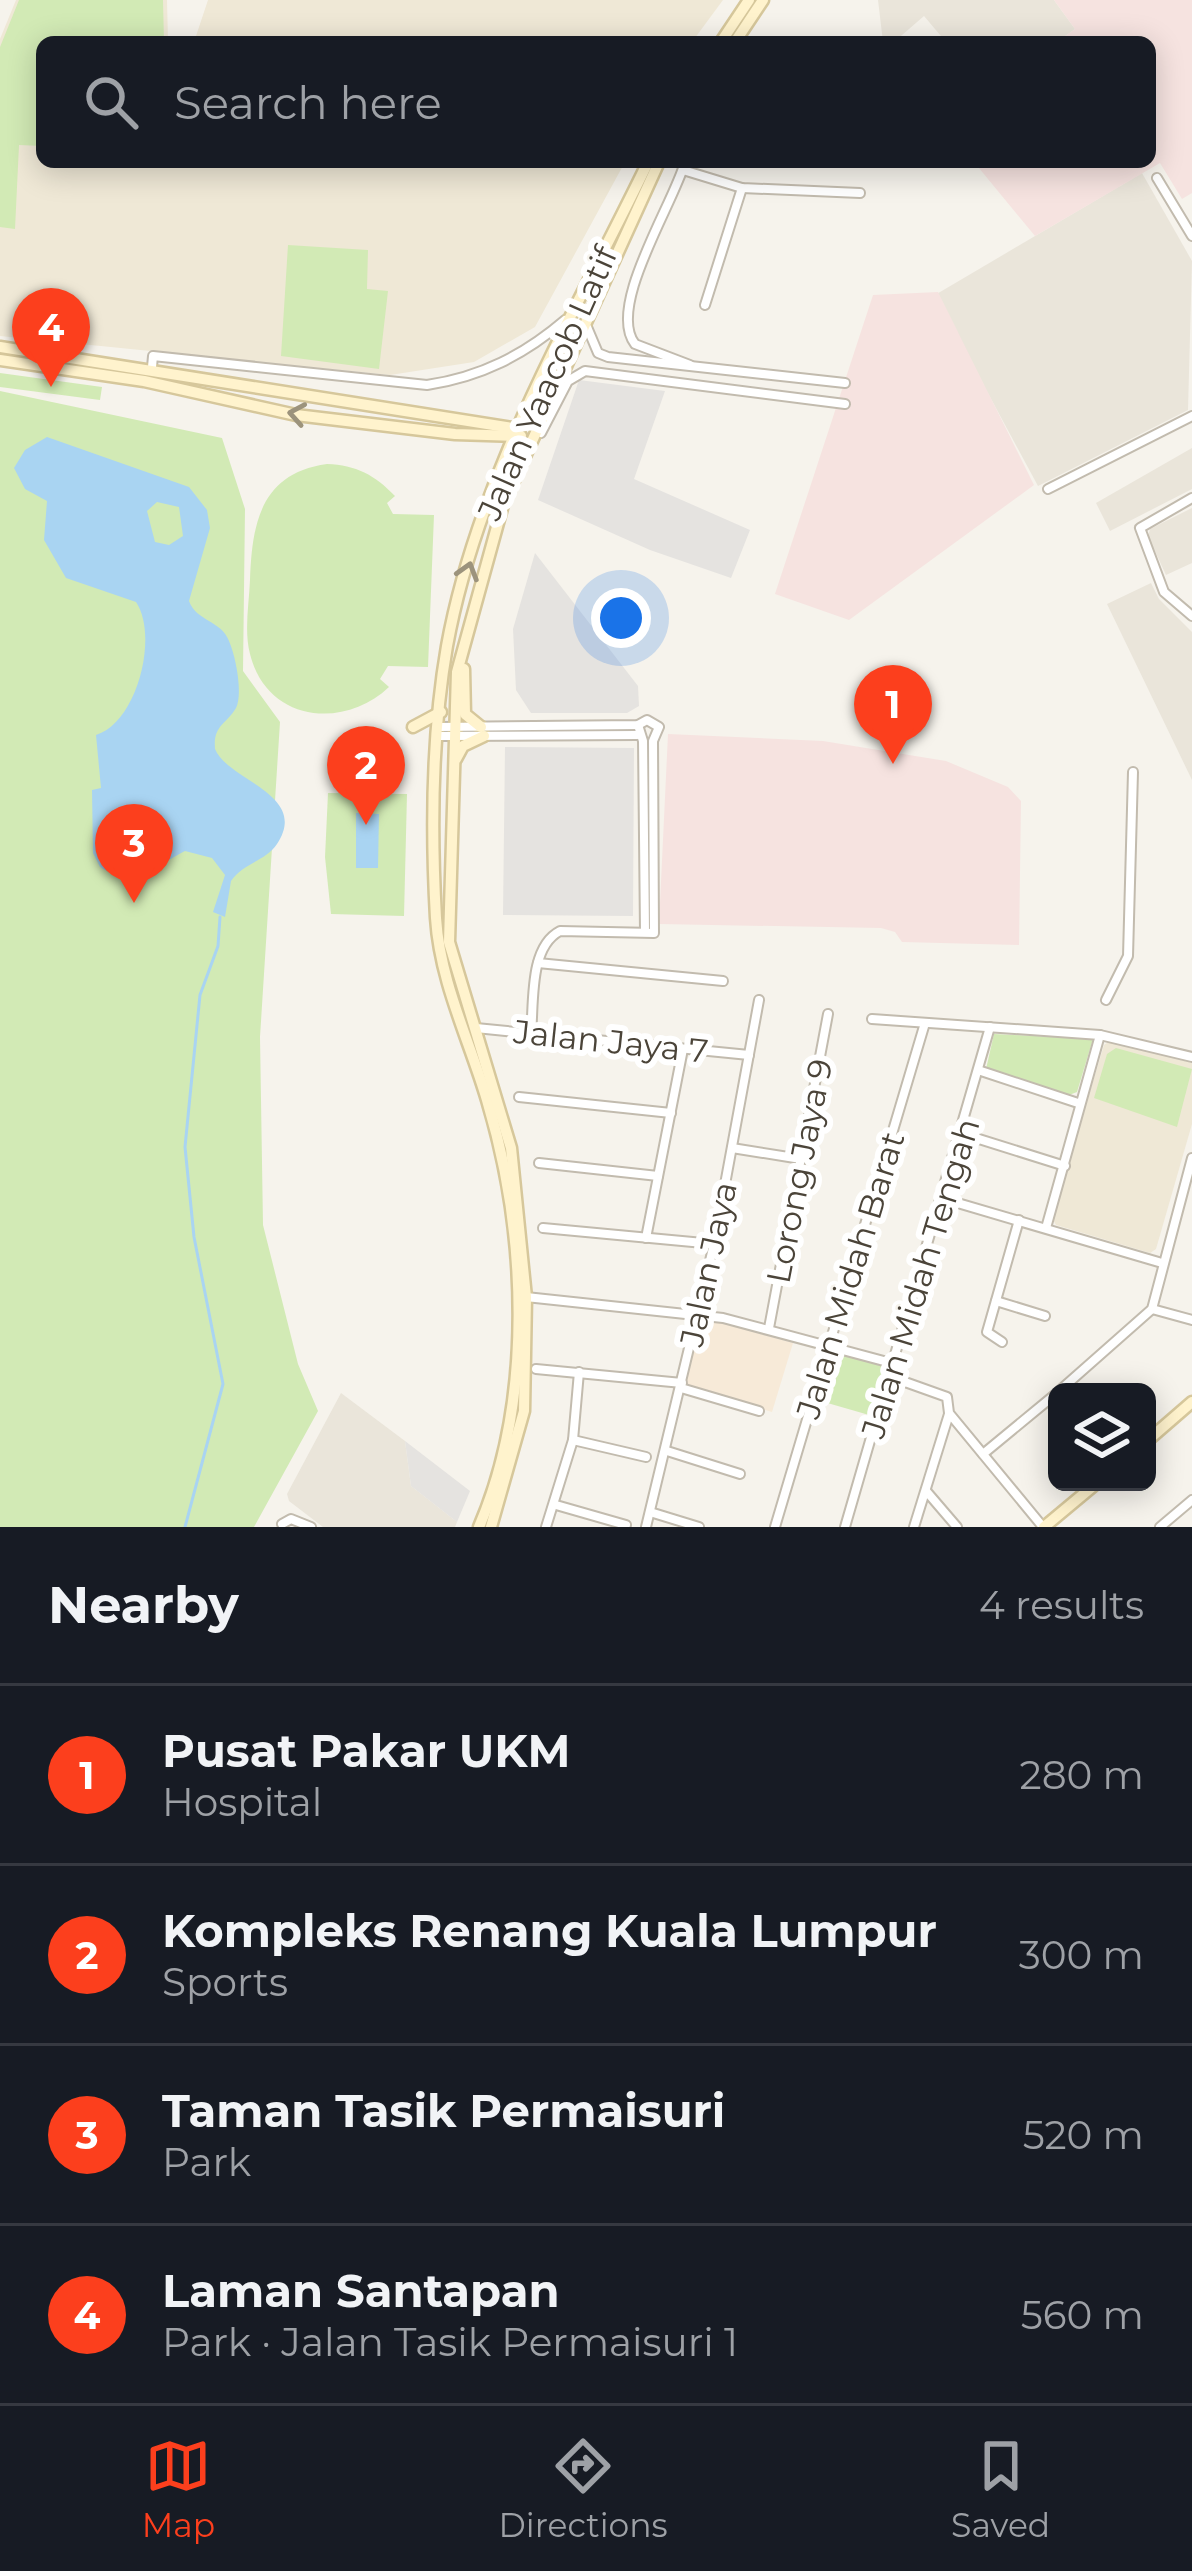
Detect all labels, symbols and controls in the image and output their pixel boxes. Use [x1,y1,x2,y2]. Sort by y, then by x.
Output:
search box [36,36,1156,168]
icon: search [78,69,144,135]
text: Search here [174,75,442,130]
street label: Jalan Yaacob Latif [468,238,626,527]
pin: 4 [12,288,90,387]
one-way arrow [288,403,308,428]
one-way arrow [454,561,479,582]
your location [591,588,651,648]
pin: 1 [854,665,932,764]
pin: 2 [327,726,405,825]
pin: 3 [95,804,173,903]
street label: Jalan Jaya 7 [511,1011,710,1071]
street label: Lorong Jaya 9 [758,1055,840,1287]
street label: Jalan Midah Tengah [852,1113,988,1444]
street label: Jalan Midah Barat [787,1127,913,1424]
street label: Jalan Jaya [671,1178,745,1351]
map controls [1048,1383,1156,1491]
button: layers [1048,1383,1156,1491]
text: Nearby [48,1574,239,1636]
text: 4 results [979,1581,1144,1629]
text: Pusat Pakar UKM [162,1723,571,1778]
text: 1 [79,1751,95,1799]
text: 280 m [1020,1751,1144,1799]
text: Hospital [162,1778,322,1826]
text: Kompleks Renang Kuala Lumpur [162,1903,937,1958]
text: 2 [75,1931,99,1979]
text: 300 m [1019,1931,1144,1979]
text: Sports [162,1958,288,2006]
text: Taman Tasik Permaisuri [162,2083,725,2138]
text: 3 [75,2111,99,2159]
text: 520 m [1023,2111,1144,2159]
text: Park [162,2138,251,2186]
text: Laman Santapan [162,2263,560,2318]
text: 4 [74,2291,100,2339]
text: 560 m [1021,2291,1144,2339]
text: Park · Jalan Tasik Permaisuri 1 [162,2318,738,2366]
tab: Map [142,2433,215,2545]
tab: Directions [499,2433,668,2545]
tab: Saved [951,2433,1050,2545]

